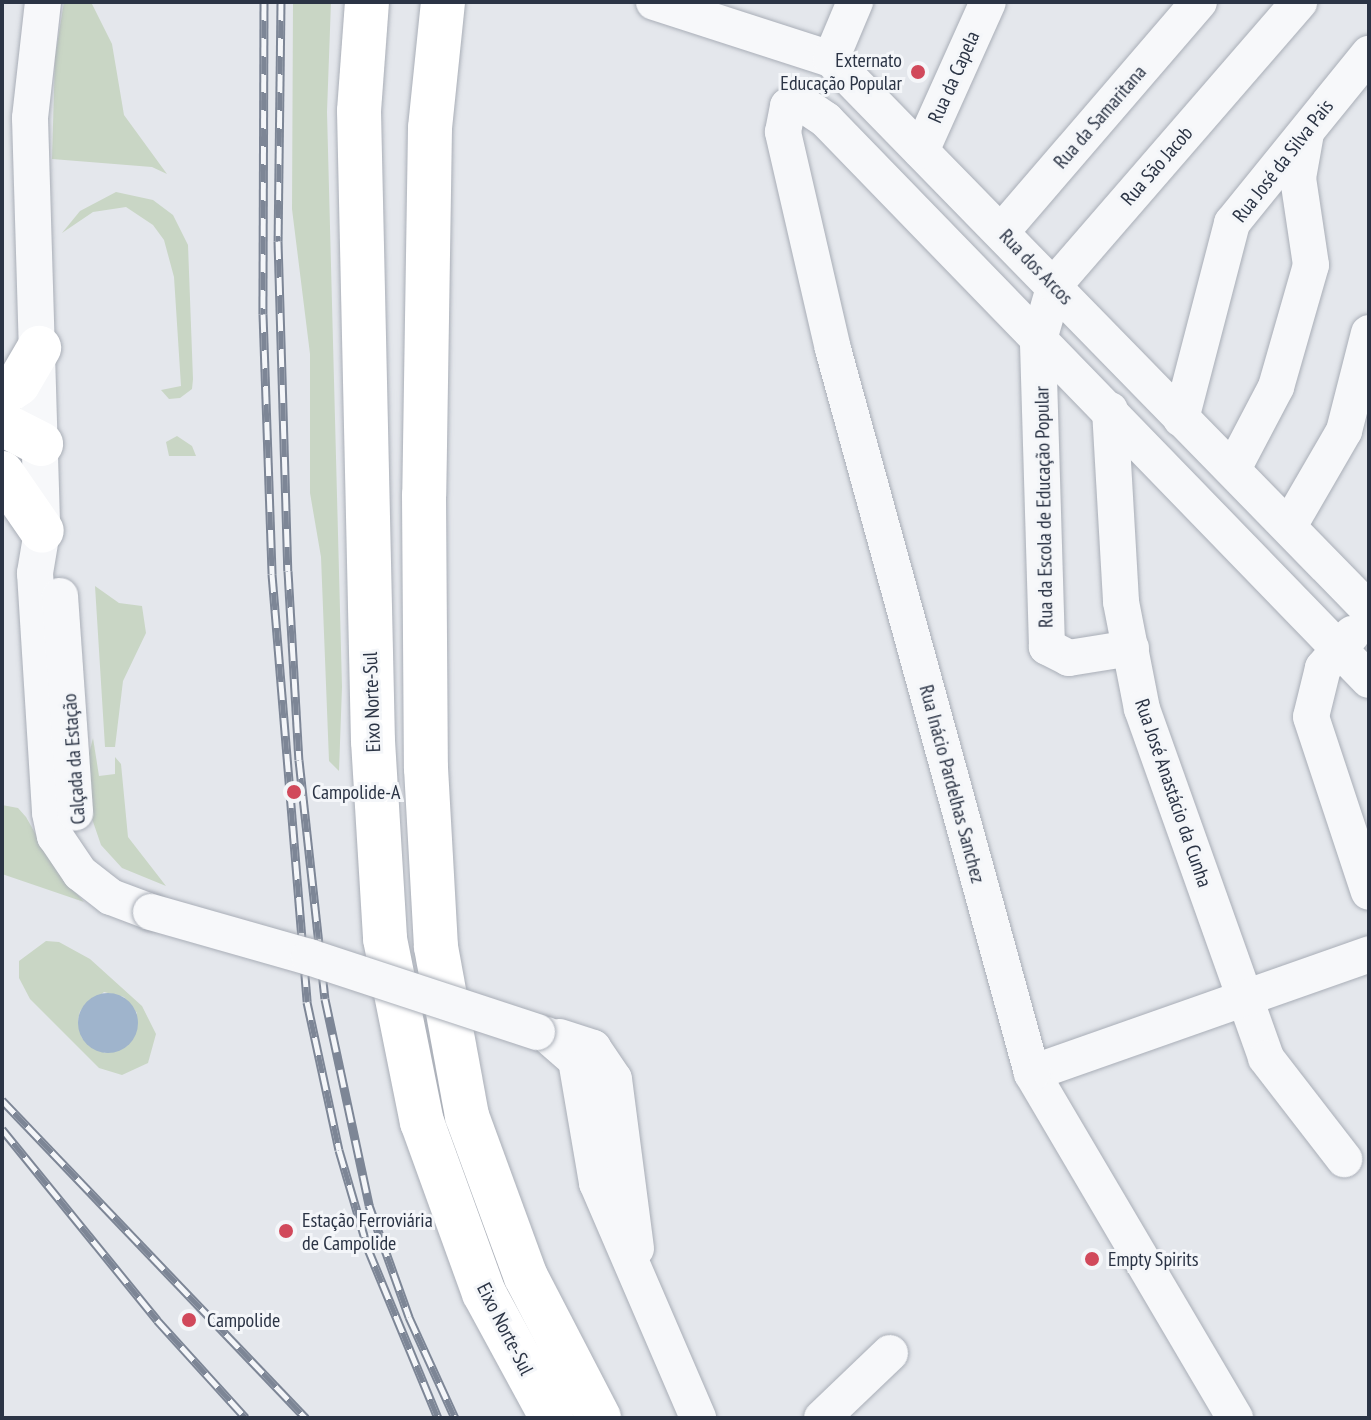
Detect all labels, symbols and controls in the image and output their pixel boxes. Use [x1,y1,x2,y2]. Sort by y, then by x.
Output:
street label: Rua da Capela [923,27,985,127]
place label: Externato Educação Popular [780,48,902,95]
street label: Rua da Samaritana [1049,60,1151,174]
marker: Externato Educação Popular [909,63,927,81]
street label: Rua José da Silva Pais [1228,95,1338,227]
street label: Rua São Jacob [1116,122,1198,210]
street label: Rua dos Arcos [994,224,1078,310]
street label: Rua da Escola de Educação Popular [1030,386,1058,628]
street label: Eixo Norte-Sul [358,651,386,753]
street label: Rua Inácio Pardelhas Sanchez [914,682,990,886]
street label: Calçada da Estação [57,693,91,825]
street label: Rua José Anastácio da Cunha [1129,695,1217,891]
place label: Campolide-A [312,780,400,804]
marker: Campolide-A [283,781,305,803]
place label: Estação Ferroviária de Campolide [302,1208,433,1255]
marker: Estação Ferroviária de Campolide [277,1222,295,1240]
place label: Empty Spirits [1108,1247,1199,1271]
marker: Empty Spirits [1083,1250,1101,1268]
street label: Eixo Norte-Sul [472,1279,538,1379]
place label: Campolide [207,1308,280,1332]
marker: Campolide [178,1309,200,1331]

